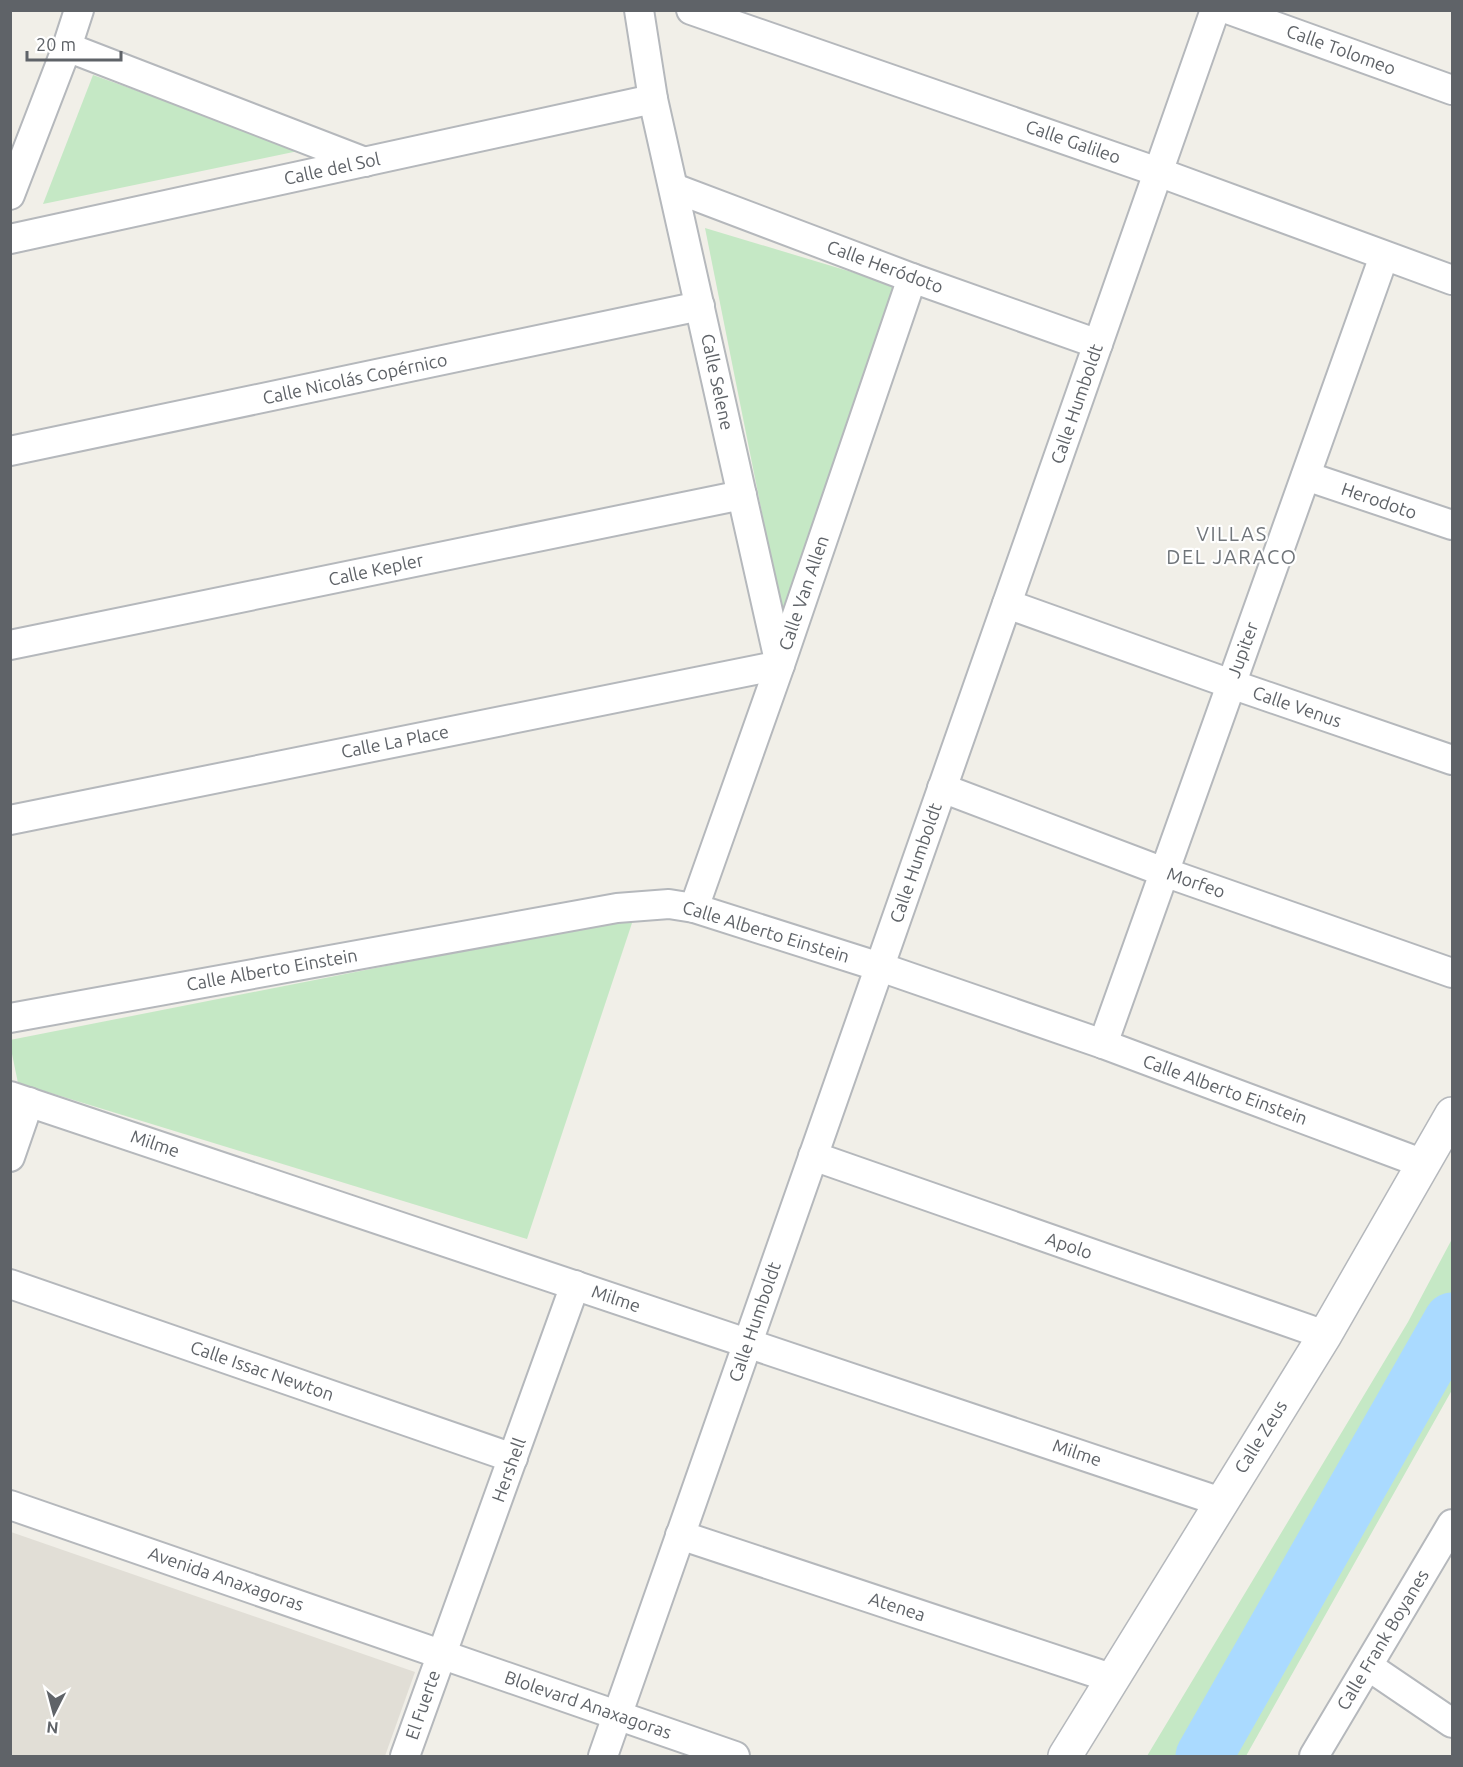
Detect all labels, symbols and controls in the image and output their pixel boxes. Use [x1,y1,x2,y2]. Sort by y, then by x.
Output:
street label: Calle Tolomeo [1284,20,1399,78]
scale bar [27,24,122,62]
text: 20 m [36,34,76,54]
street label: Calle Galileo [1023,115,1124,167]
street label: Calle del Sol [282,148,382,188]
street label: Calle Heródoto [824,236,946,296]
street label: Calle Selene [698,332,738,432]
street label: Calle Humboldt [1046,341,1106,466]
street label: Calle Nicolás Copérnico [261,349,449,407]
street label: Herodoto [1339,478,1420,522]
district label: VILLAS DEL JARACO [1166,522,1298,568]
street label: Calle Van Allen [774,533,832,653]
street label: Calle Kepler [327,549,425,589]
street label: Jupiter [1223,619,1261,680]
street label: Calle Venus [1250,681,1345,731]
street label: Calle La Place [339,721,450,761]
street label: Calle Humboldt [885,800,945,925]
street label: Morfeo [1165,863,1228,901]
street label: Calle Alberto Einstein [680,896,852,966]
street label: Calle Alberto Einstein [185,944,359,994]
street label: Calle Alberto Einstein [1140,1050,1310,1128]
street label: Milme [128,1125,182,1161]
street label: Apolo [1043,1228,1095,1262]
street label: Calle Humboldt [724,1259,784,1384]
street label: Milme [589,1280,643,1316]
street label: Calle Issac Newton [188,1336,337,1404]
street label: Calle Zeus [1230,1396,1290,1477]
street label: Milme [1050,1434,1104,1470]
street label: Hershell [487,1435,529,1504]
street label: Avenida Anaxagoras [146,1542,307,1614]
street label: Calle Frank Boyanes [1332,1565,1432,1713]
street label: Atenea [867,1588,928,1625]
street label: Blolevard Anaxagoras [502,1666,675,1742]
street label: El Fuerte [401,1667,443,1742]
north arrow [24,1683,84,1743]
text: N [46,1718,59,1737]

